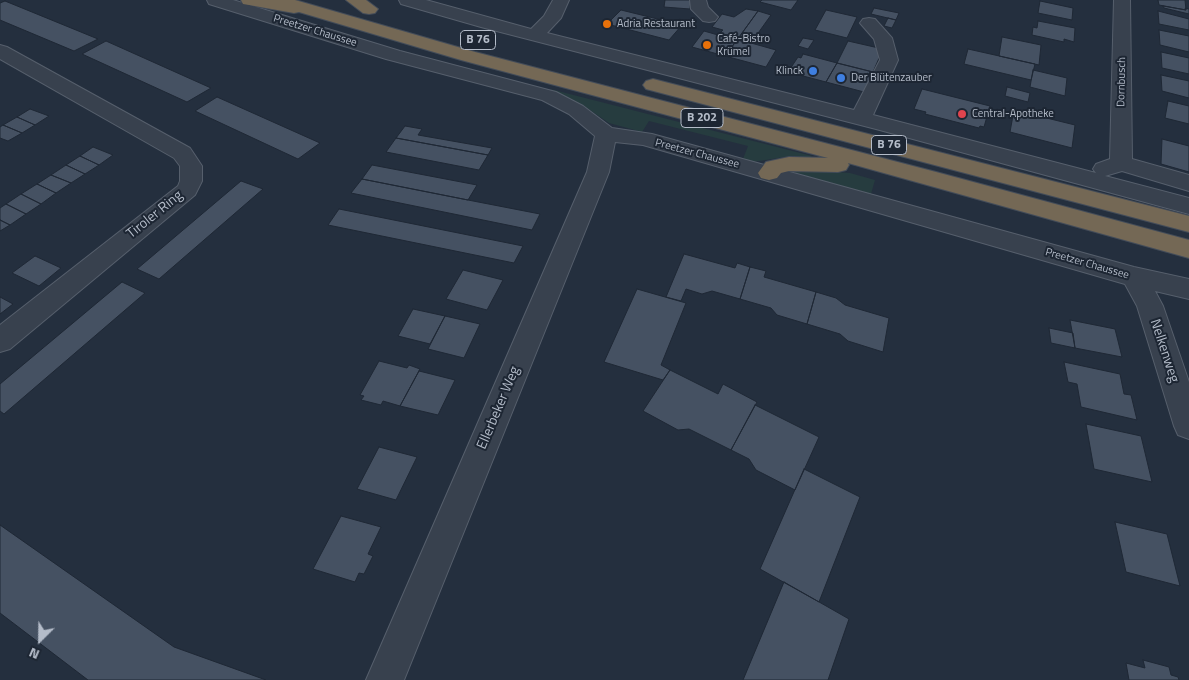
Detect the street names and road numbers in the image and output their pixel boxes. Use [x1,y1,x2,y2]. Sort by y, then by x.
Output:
street label: Preetzer Chaussee [272,12,358,50]
road number: B 76 [460,30,496,50]
street label: Dornbusch [1115,57,1129,107]
road number: B 202 [681,109,723,128]
street label: Preetzer Chaussee [654,136,740,172]
road number: B 76 [872,136,906,154]
street label: Tiroler Ring [124,187,186,243]
street label: Preetzer Chaussee [1044,246,1130,282]
street label: Nelkenweg [1146,317,1182,385]
street label: Ellerbeker Weg [474,364,524,452]

